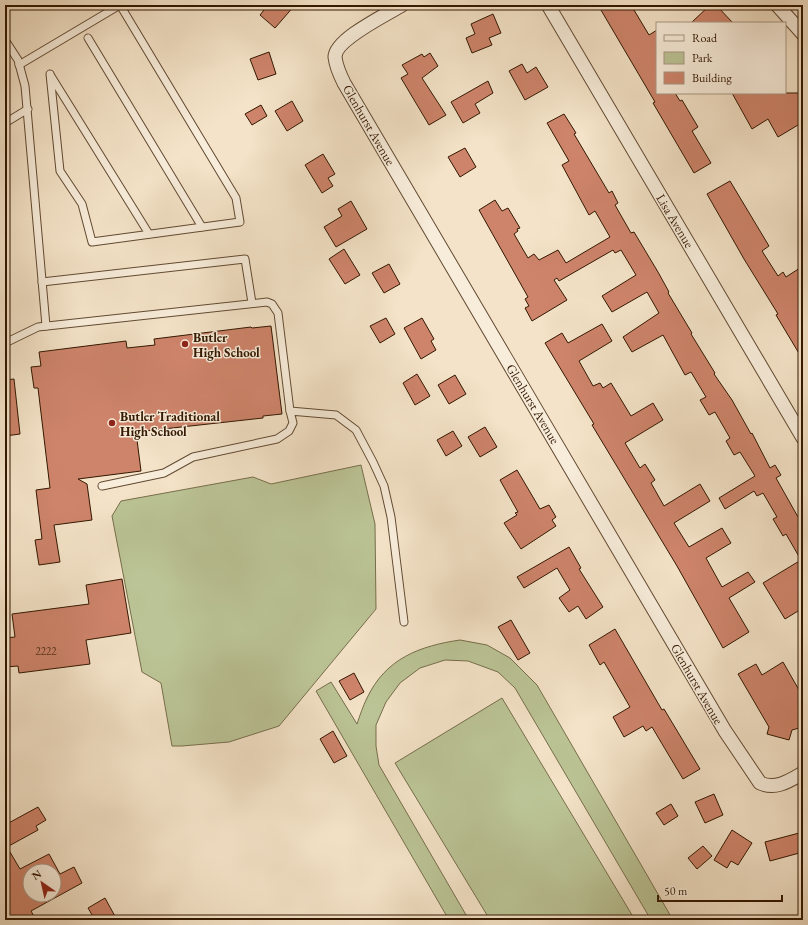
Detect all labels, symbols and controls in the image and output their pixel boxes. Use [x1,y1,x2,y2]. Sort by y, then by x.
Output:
legend [656,22,786,94]
text: Road [692,30,718,46]
text: Park [692,50,713,66]
text: Building [692,70,733,86]
street label: Glenhurst Avenue [339,82,399,168]
street label: Lisa Avenue [652,191,698,251]
place label: Butler High School [193,329,260,361]
marker: Butler High School [180,339,190,349]
street label: Glenhurst Avenue [502,361,564,447]
place label: Butler Traditional High School [120,408,220,440]
marker: Butler Traditional High School [107,418,117,428]
street label: Glenhurst Avenue [667,641,727,727]
house number: 2222 [35,644,57,658]
north arrow [22,863,62,903]
text: N [29,866,44,883]
scale bar [658,877,782,903]
text: 50 m [664,883,688,899]

